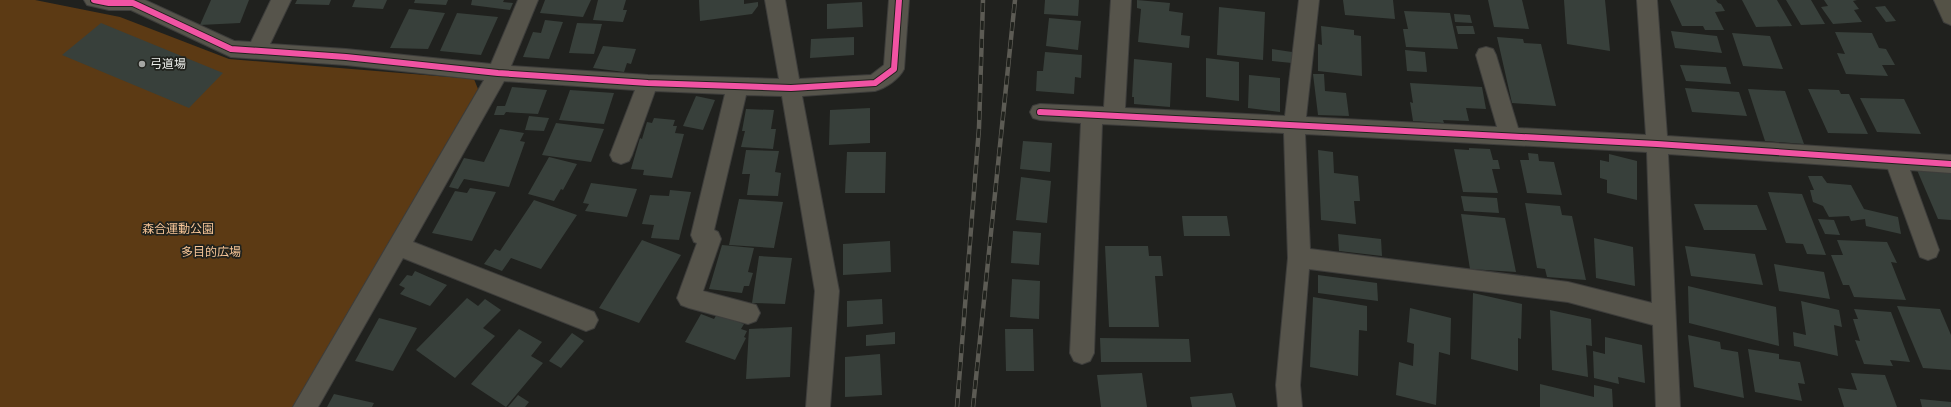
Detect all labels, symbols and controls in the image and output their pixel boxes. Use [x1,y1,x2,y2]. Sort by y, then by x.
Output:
place label: 弓道場 [150,57,186,71]
marker: 弓道場 [137,59,147,69]
park label: 森合運動公園 [142,222,214,236]
park label: 多目的広場 [181,245,241,259]

